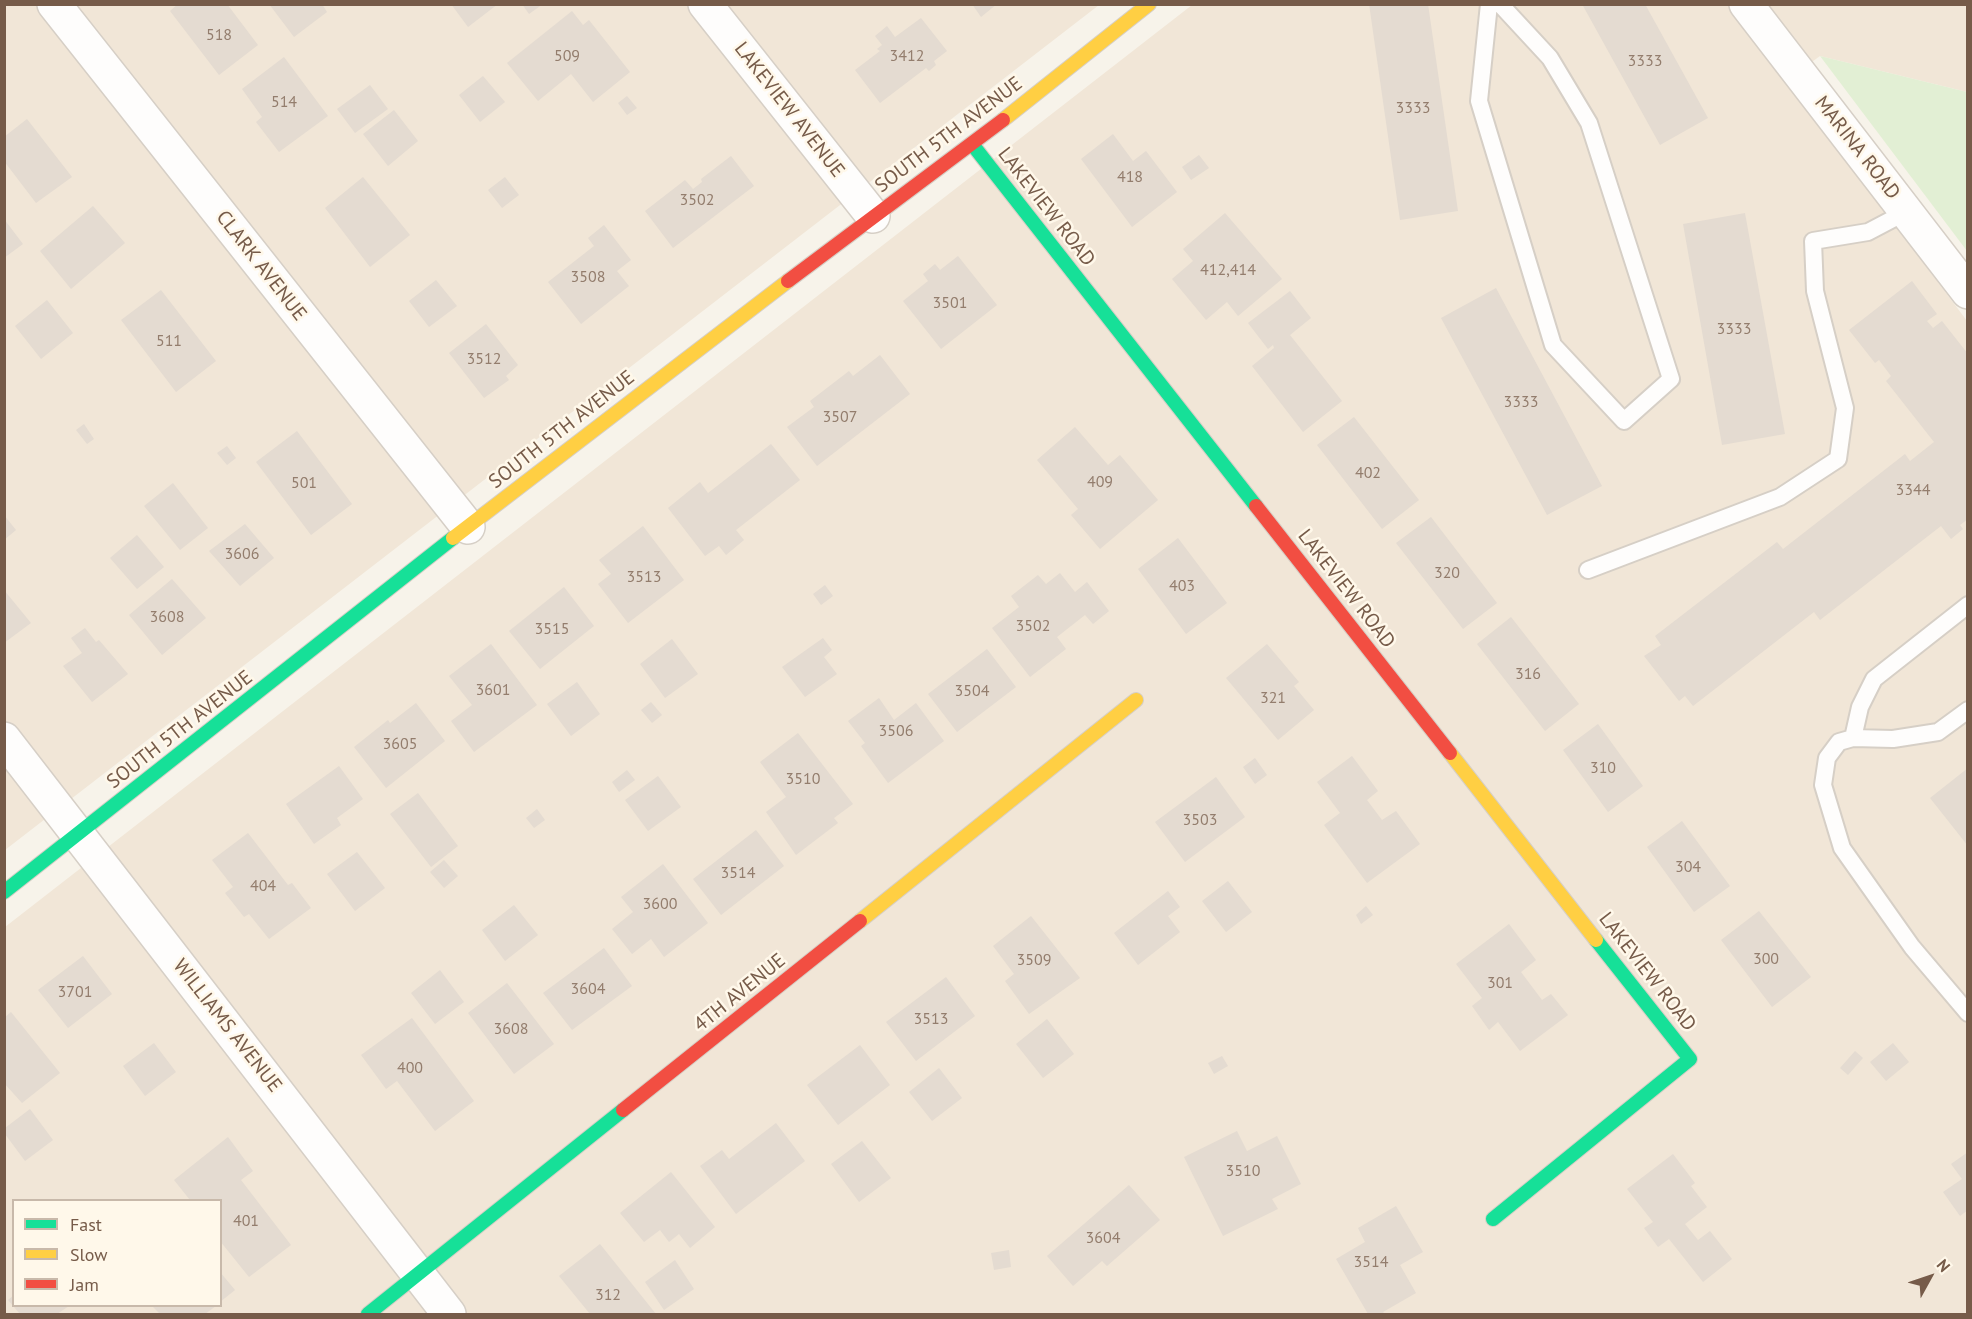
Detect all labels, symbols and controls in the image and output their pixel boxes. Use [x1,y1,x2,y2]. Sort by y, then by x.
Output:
house number: 518 [206,25,232,45]
street label: LAKEVIEW AVENUE [729,38,849,182]
house number: 509 [554,46,580,66]
house number: 3412 [890,46,924,66]
house number: 3333 [1628,51,1662,71]
street label: SOUTH 5TH AVENUE [871,72,1027,198]
street label: MARINA ROAD [1809,91,1905,205]
house number: 514 [271,92,297,112]
house number: 3333 [1396,98,1430,118]
street label: LAKEVIEW ROAD [992,143,1100,271]
house number: 418 [1117,167,1143,187]
house number: 3502 [680,190,714,210]
street label: CLARK AVENUE [211,206,311,326]
house number: 412,414 [1200,260,1256,280]
house number: 3508 [571,267,605,287]
house number: 3501 [933,293,967,313]
house number: 3333 [1717,319,1751,339]
house number: 511 [156,331,182,351]
house number: 3512 [467,349,501,369]
street label: SOUTH 5TH AVENUE [484,366,640,494]
house number: 3333 [1504,392,1538,412]
house number: 3507 [823,407,857,427]
house number: 402 [1355,463,1381,483]
house number: 409 [1087,472,1113,492]
house number: 501 [291,473,317,493]
house number: 3344 [1896,480,1930,500]
street label: LAKEVIEW ROAD [1292,525,1400,653]
house number: 3606 [225,544,259,564]
house number: 320 [1434,563,1460,583]
house number: 3513 [627,567,661,587]
house number: 403 [1169,576,1195,596]
house number: 3608 [150,607,184,627]
house number: 3502 [1016,616,1050,636]
house number: 3515 [535,619,569,639]
house number: 316 [1515,664,1541,684]
street label: SOUTH 5TH AVENUE [102,666,258,794]
house number: 3601 [476,680,510,700]
house number: 3504 [955,681,989,701]
house number: 321 [1260,688,1286,708]
house number: 3506 [879,721,913,741]
house number: 3605 [383,734,417,754]
house number: 310 [1590,758,1616,778]
house number: 3510 [786,769,820,789]
house number: 3503 [1183,810,1217,830]
house number: 304 [1675,857,1701,877]
house number: 3514 [721,863,755,883]
house number: 404 [250,876,276,896]
house number: 3600 [643,894,677,914]
street label: LAKEVIEW ROAD [1593,908,1701,1036]
street label: 4TH AVENUE [689,949,791,1037]
house number: 300 [1753,949,1779,969]
house number: 3509 [1017,950,1051,970]
street label: WILLIAMS AVENUE [168,955,286,1097]
house number: 301 [1487,973,1513,993]
house number: 3604 [571,979,605,999]
house number: 3701 [58,982,92,1002]
house number: 3513 [914,1009,948,1029]
house number: 3608 [494,1019,528,1039]
house number: 400 [397,1058,423,1078]
house number: 3510 [1226,1161,1260,1181]
legend [12,1199,222,1307]
house number: 401 [233,1211,259,1231]
text: Fast [70,1213,102,1236]
house number: 3604 [1086,1228,1120,1248]
text: Slow [70,1243,108,1266]
north arrow [1900,1247,1960,1307]
house number: 3514 [1354,1252,1388,1272]
text: N [1933,1255,1955,1276]
text: Jam [70,1273,99,1296]
house number: 312 [595,1285,621,1305]

